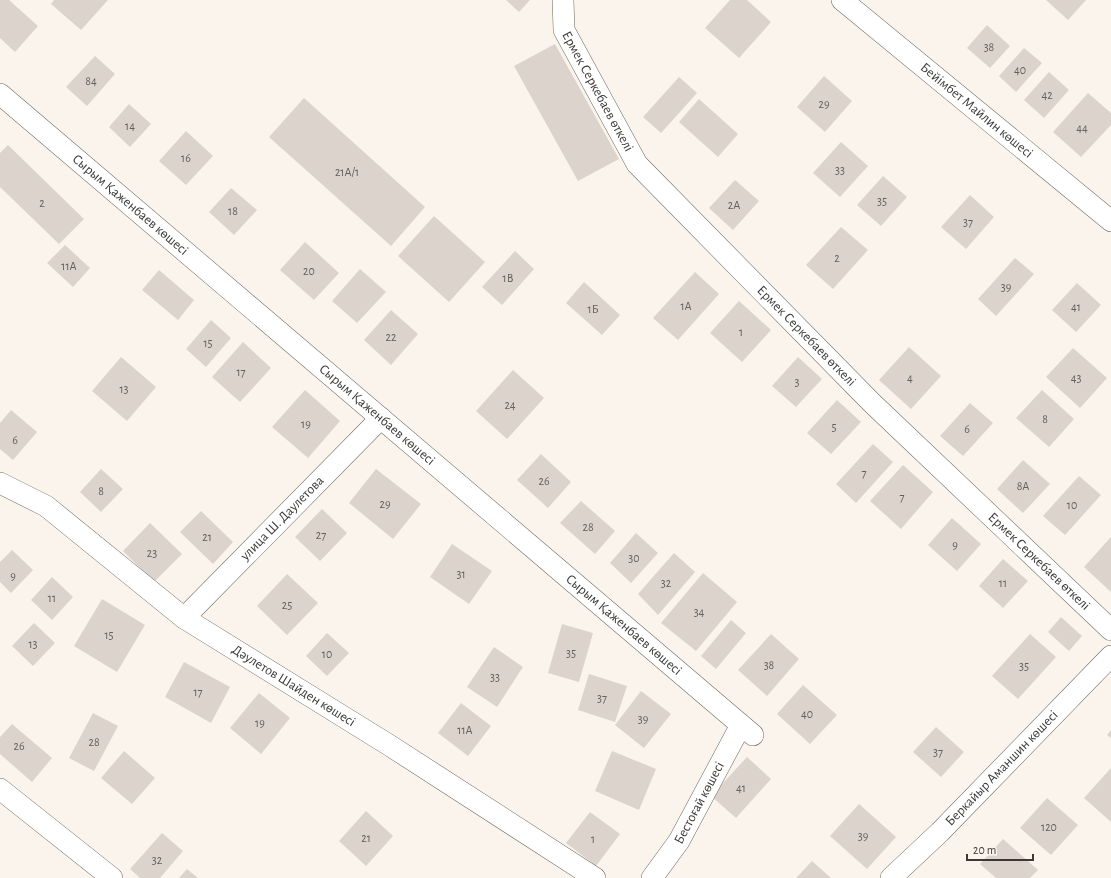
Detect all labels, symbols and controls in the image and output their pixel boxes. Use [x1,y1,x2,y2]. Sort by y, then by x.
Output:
street label: Ермек Серкебаев өткелі [559,29,636,154]
house number: 38 [984,41,995,53]
street label: Бейімбет Майлин көшесі [918,60,1035,161]
house number: 40 [1014,64,1026,76]
house number: 84 [85,75,97,87]
house number: 42 [1041,89,1053,101]
house number: 29 [818,98,830,110]
house number: 14 [125,120,135,132]
house number: 44 [1076,122,1088,134]
street label: Сырым Қаженбаев көшесі [70,152,191,258]
house number: 16 [181,152,191,164]
house number: 33 [835,164,845,176]
house number: 21А/1 [335,166,359,178]
house number: 35 [877,195,887,207]
house number: 2 [39,197,45,209]
house number: 2А [728,199,740,211]
house number: 18 [228,205,238,217]
house number: 37 [963,216,973,228]
house number: 2 [834,252,840,264]
house number: 11А [61,260,77,272]
house number: 20 [303,265,315,277]
house number: 1В [503,272,514,284]
house number: 39 [1001,281,1012,293]
street label: Ермек Серкебаев өткелі [754,283,858,389]
house number: 1А [680,300,692,312]
house number: 41 [1071,301,1081,313]
house number: 1Б [588,303,599,315]
house number: 1 [739,326,743,338]
house number: 22 [386,331,397,343]
house number: 15 [203,337,213,349]
street label: Сырым Қаженбаев көшесі [316,362,438,468]
house number: 17 [236,366,246,378]
house number: 4 [907,372,913,384]
house number: 43 [1071,372,1081,384]
house number: 3 [795,376,800,388]
house number: 13 [119,383,129,395]
house number: 24 [504,399,516,411]
house number: 8 [1042,413,1048,425]
house number: 19 [301,418,311,430]
house number: 5 [831,421,837,433]
house number: 6 [964,423,970,435]
house number: 6 [12,434,18,446]
house number: 7 [861,467,867,479]
street label: улица Ш. Даулетова [237,473,327,564]
house number: 26 [538,475,550,487]
house number: 8А [1017,480,1029,492]
house number: 8 [98,485,104,497]
house number: 7 [899,491,905,503]
house number: 29 [379,498,391,510]
house number: 10 [1067,499,1077,511]
street label: Ермек Серкебаев өткелі [985,510,1093,613]
house number: 28 [582,521,594,533]
house number: 27 [316,529,326,541]
house number: 21 [202,531,212,543]
house number: 9 [952,539,958,551]
house number: 23 [147,547,157,559]
house number: 30 [628,552,640,564]
house number: 31 [456,568,466,580]
house number: 9 [10,570,16,582]
street label: Сырым Қаженбаев көшесі [563,572,684,678]
house number: 32 [661,577,672,589]
house number: 11 [999,577,1007,589]
house number: 11 [48,592,56,604]
house number: 25 [282,599,292,611]
house number: 34 [694,606,705,618]
house number: 15 [104,629,114,641]
house number: 13 [28,638,38,650]
street label: Дәулетов Шайден көшесі [229,642,358,729]
house number: 35 [566,647,576,659]
house number: 10 [322,648,332,660]
house number: 38 [764,659,775,671]
house number: 35 [1019,660,1029,672]
house number: 33 [490,671,500,683]
house number: 17 [193,686,203,698]
house number: 37 [597,692,607,704]
house number: 40 [801,708,813,720]
street label: Беркайыр Аманшин көшесі [943,708,1061,829]
house number: 39 [638,713,649,725]
house number: 19 [255,717,265,729]
house number: 11А [457,724,473,736]
house number: 28 [88,736,100,748]
house number: 26 [13,740,25,752]
house number: 37 [933,746,943,758]
street label: Бестоғай көшесі [672,760,727,846]
house number: 41 [736,782,746,794]
house number: 120 [1041,821,1057,833]
house number: 39 [858,830,869,842]
house number: 21 [361,832,371,844]
house number: 1 [591,833,595,845]
scale bar [967,836,1033,862]
text: 20 m [973,844,996,856]
house number: 32 [152,854,163,866]

